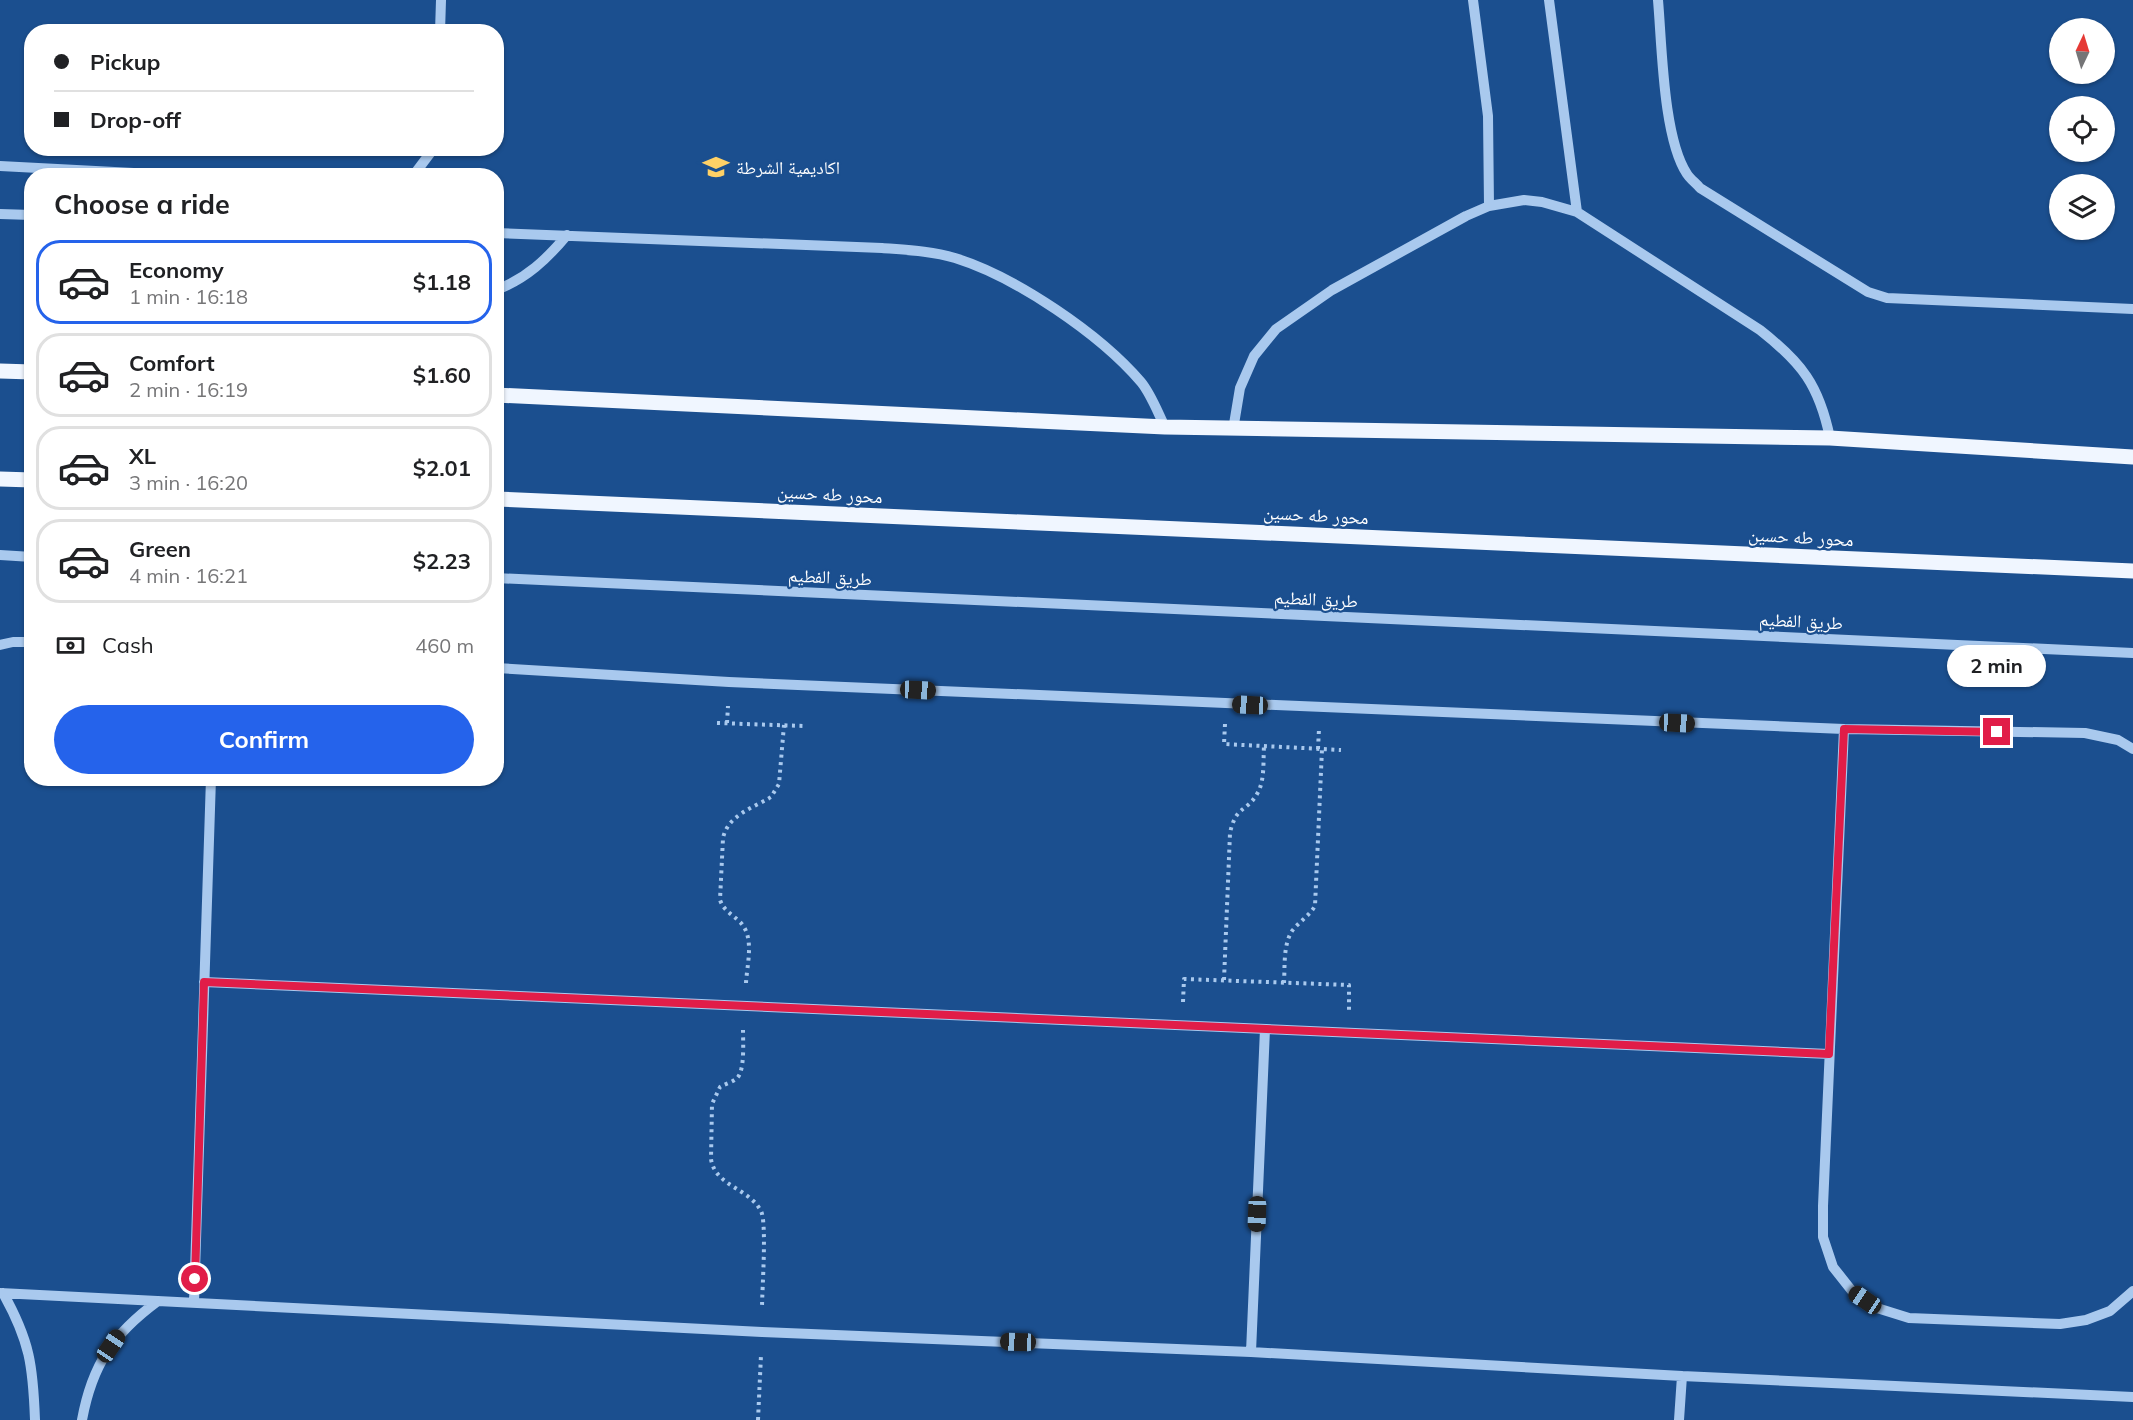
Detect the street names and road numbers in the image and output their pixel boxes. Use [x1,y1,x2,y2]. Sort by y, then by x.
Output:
street label: محور طه حسين [777,480,883,508]
street label: محور طه حسين [1263,501,1369,529]
street label: محور طه حسين [1748,523,1854,551]
street label: طريق الفطيم [787,563,873,592]
street label: طريق الفطيم [1273,585,1359,614]
street label: طريق الفطيم [1758,607,1844,636]

